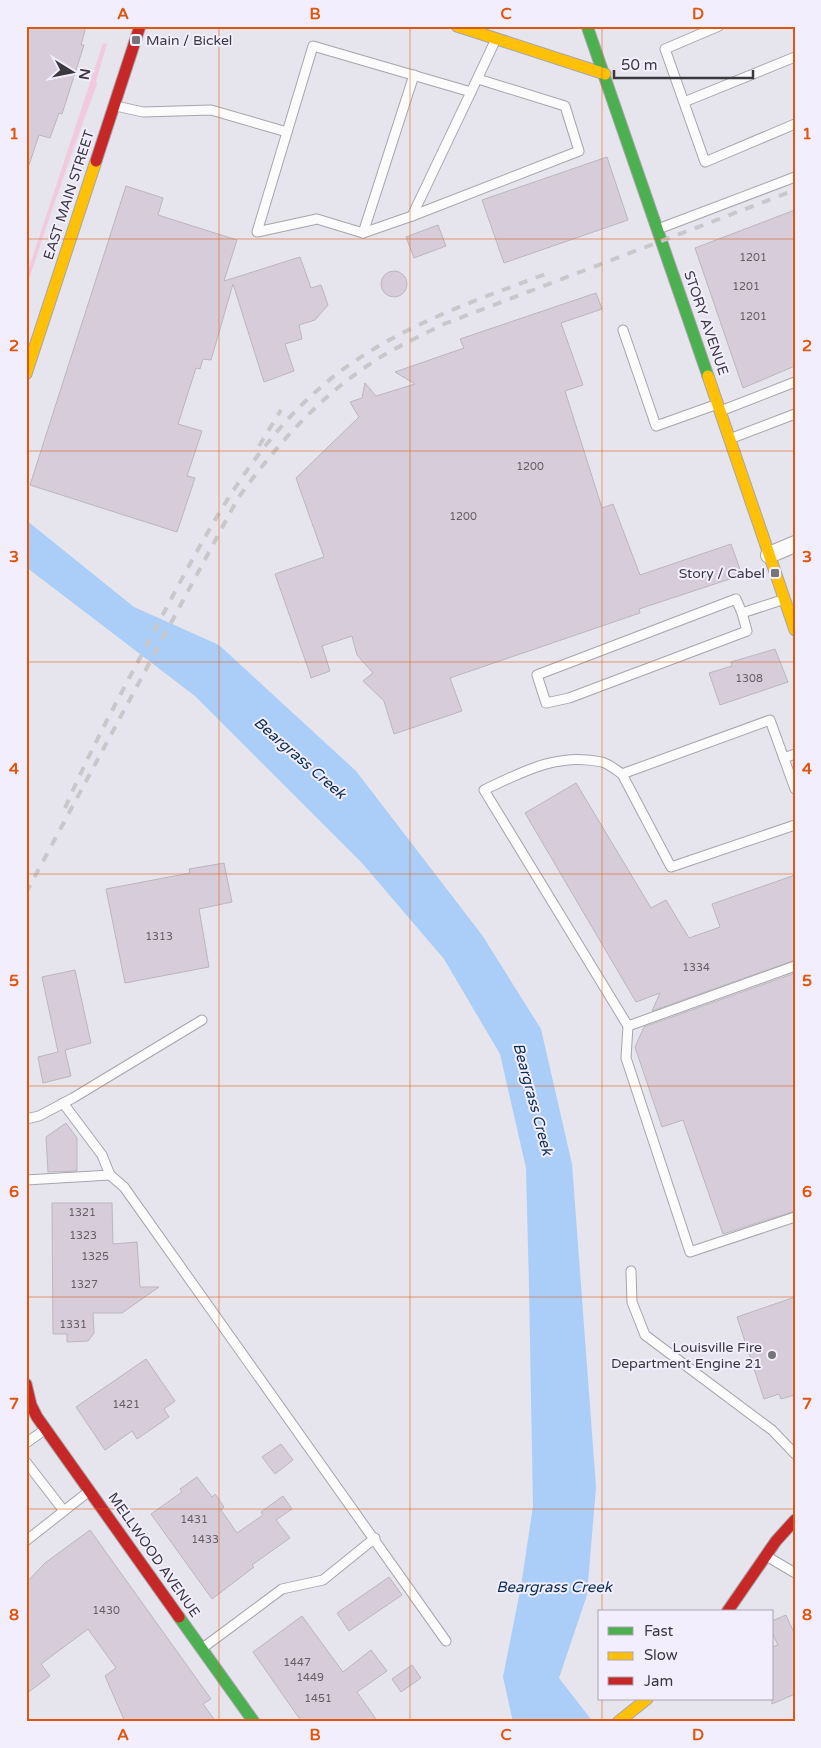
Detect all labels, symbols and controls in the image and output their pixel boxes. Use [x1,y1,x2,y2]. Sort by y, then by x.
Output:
text: A [117,4,129,24]
text: B [309,4,321,24]
text: C [500,4,512,24]
text: D [692,4,704,24]
place label: Main / Bickel [146,32,232,49]
marker: Main / Bickel [130,34,142,46]
north arrow [48,48,98,98]
scale bar [614,48,752,80]
text: 50 m [621,56,658,74]
text: N [75,67,94,81]
text: 1 [9,124,19,144]
text: 1 [802,124,812,144]
street label: EAST MAIN STREET [40,128,98,262]
house number: 1201 [739,251,767,264]
street label: STORY AVENUE [680,268,732,378]
house number: 1201 [732,280,760,293]
house number: 1201 [739,310,767,323]
text: 2 [9,336,19,356]
text: 2 [802,336,812,356]
house number: 1200 [516,460,544,473]
house number: 1200 [449,510,477,523]
text: 3 [9,547,19,567]
text: 3 [802,547,812,567]
place label: Story / Cabel [679,565,765,582]
marker: Story / Cabel [769,567,781,579]
house number: 1308 [735,672,763,685]
water label: Beargrass Creek [250,713,351,804]
text: 4 [9,759,19,779]
text: 4 [802,759,812,779]
house number: 1313 [145,930,173,943]
house number: 1334 [682,961,710,974]
text: 5 [9,971,19,991]
text: 5 [802,971,812,991]
water label: Beargrass Creek [509,1041,557,1159]
text: 6 [9,1182,19,1202]
text: 6 [802,1182,812,1202]
house number: 1321 [68,1206,96,1219]
house number: 1323 [69,1229,97,1242]
house number: 1325 [81,1250,109,1263]
house number: 1327 [70,1278,98,1291]
house number: 1331 [59,1318,87,1331]
place label: Louisville Fire Department Engine 21 [611,1339,762,1372]
marker: Louisville Fire Department Engine 21 [766,1349,778,1361]
text: 7 [9,1394,19,1414]
text: 7 [802,1394,812,1414]
house number: 1421 [112,1398,140,1411]
street label: MELLWOOD AVENUE [104,1489,204,1621]
house number: 1431 [180,1513,208,1526]
house number: 1433 [191,1533,219,1546]
water label: Beargrass Creek [496,1578,614,1596]
house number: 1430 [92,1604,120,1617]
text: 8 [9,1605,19,1625]
text: 8 [802,1605,812,1625]
legend [598,1610,774,1700]
text: Fast [644,1622,674,1640]
text: Slow [644,1646,678,1664]
house number: 1447 [283,1656,311,1669]
house number: 1449 [296,1671,324,1684]
text: Jam [644,1672,673,1690]
house number: 1451 [304,1692,332,1705]
text: A [117,1725,129,1745]
text: B [309,1725,321,1745]
text: C [500,1725,512,1745]
text: D [692,1725,704,1745]

